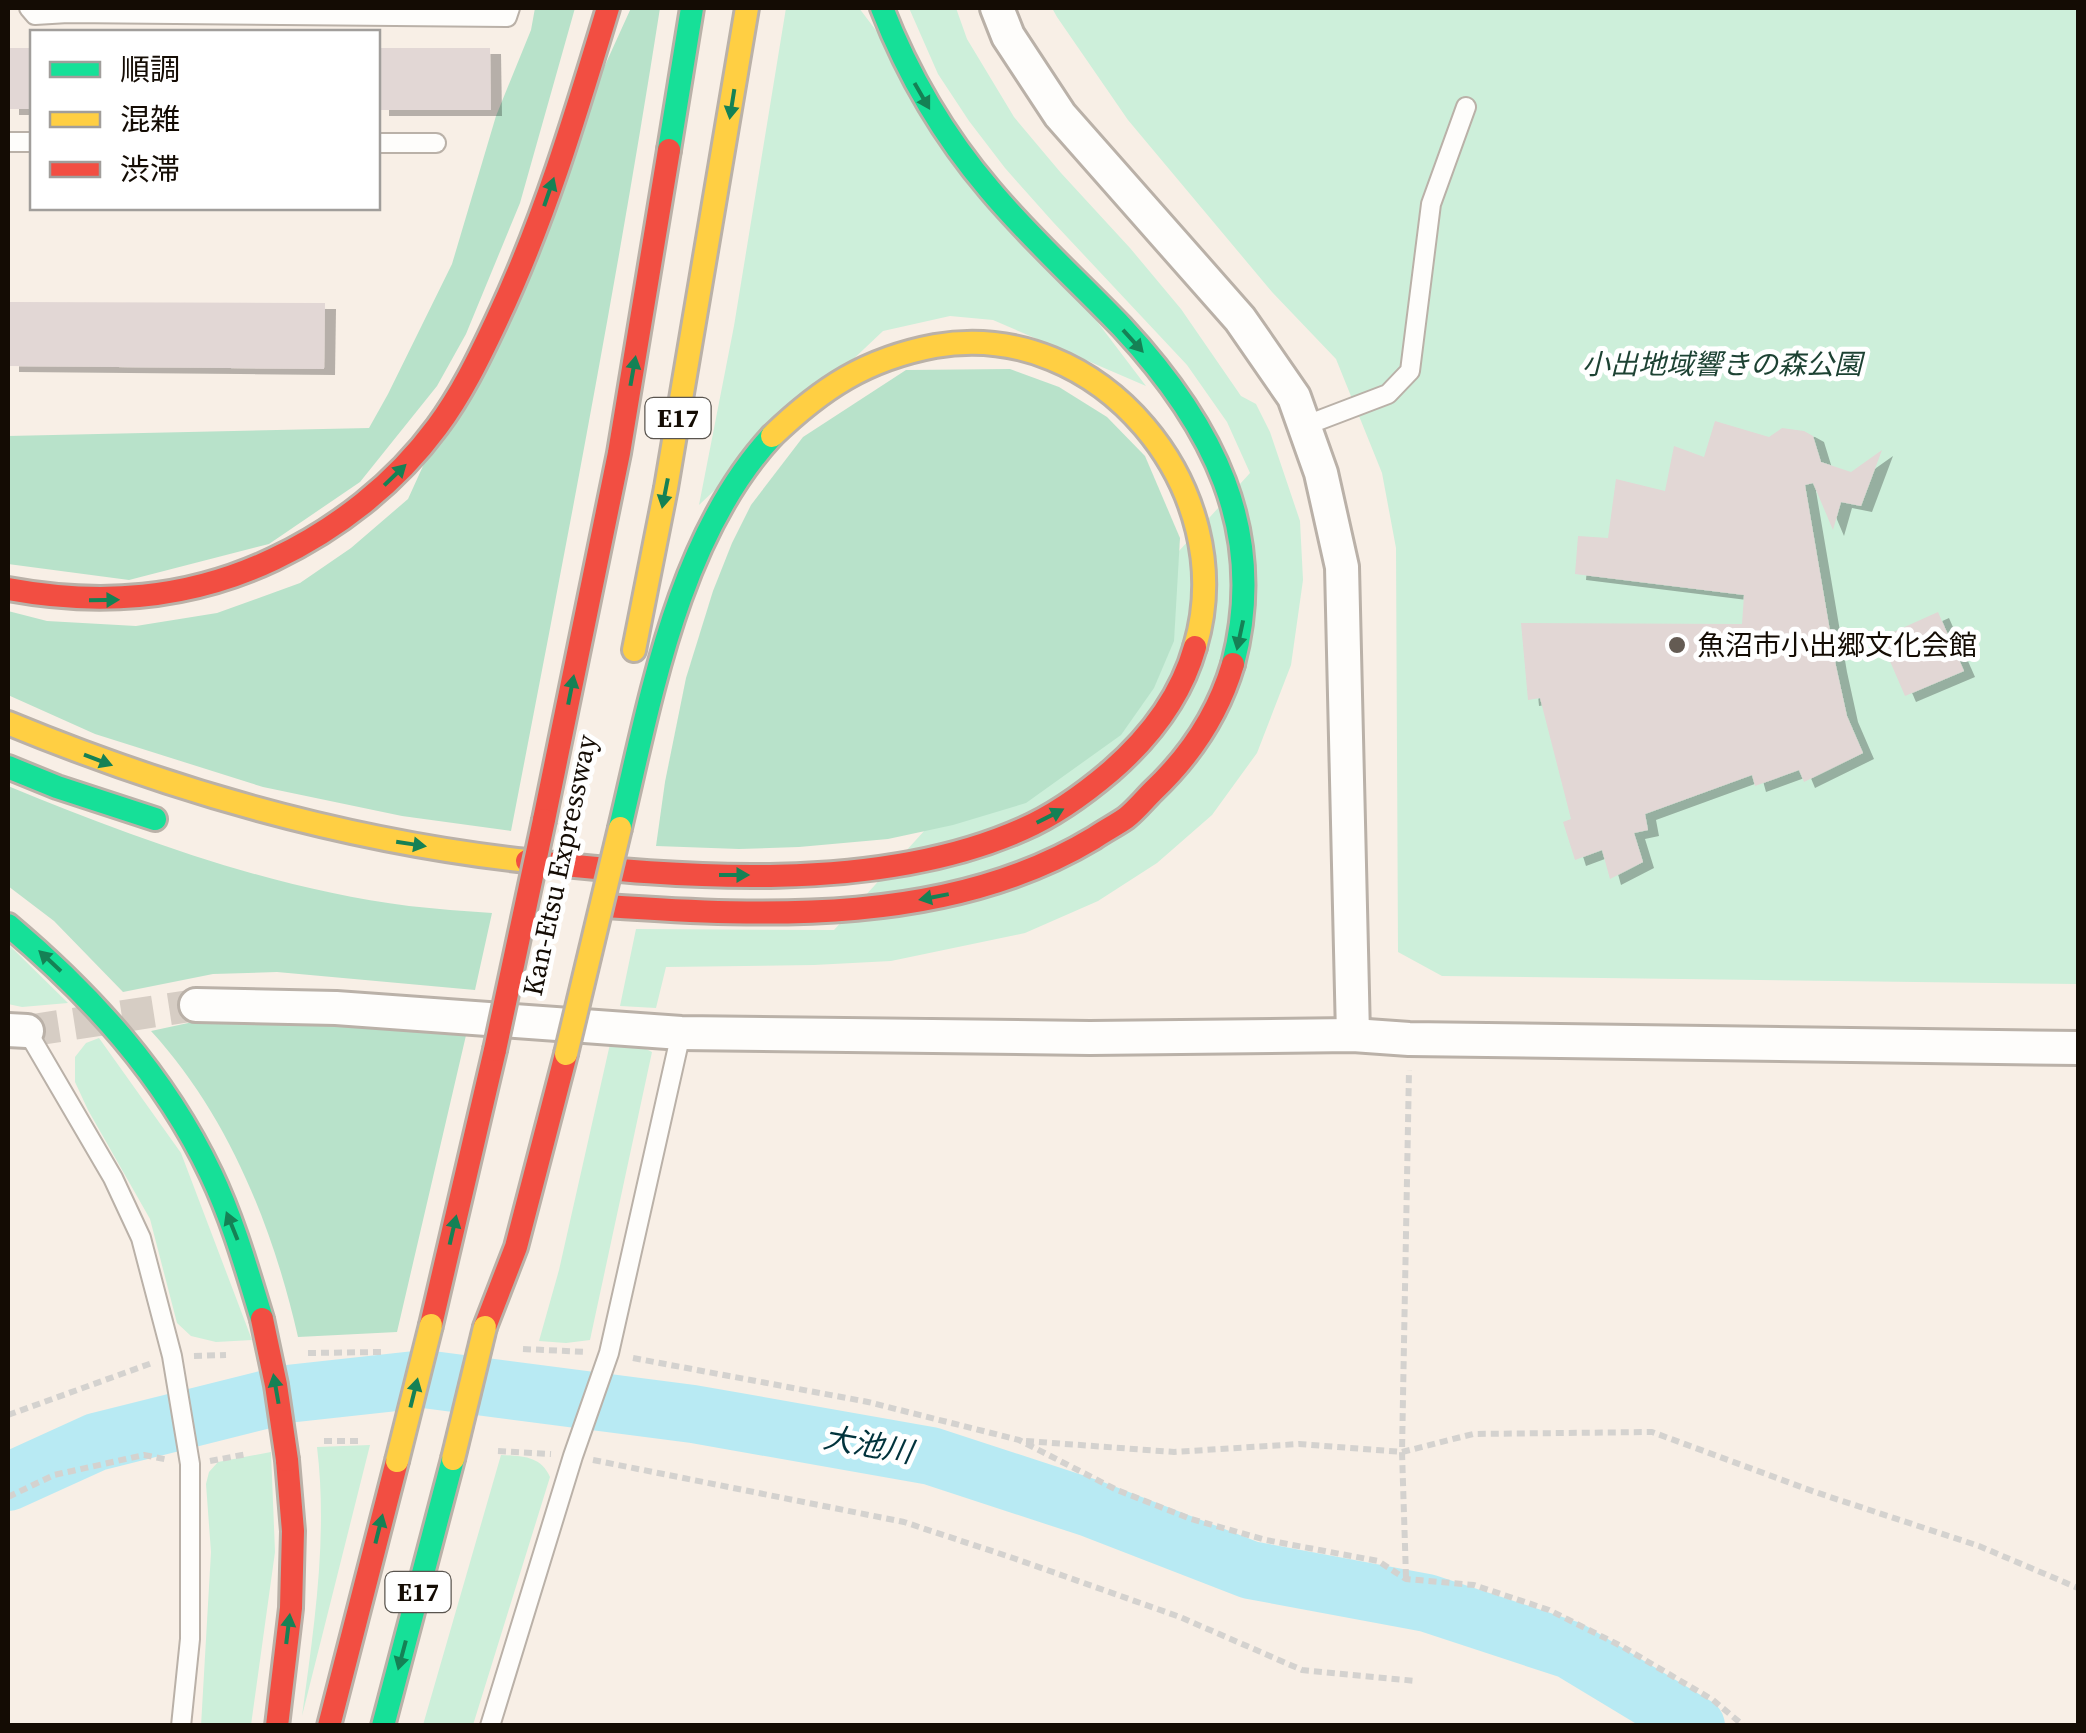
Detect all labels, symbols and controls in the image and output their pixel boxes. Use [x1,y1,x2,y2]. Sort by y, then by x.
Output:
legend [30,30,380,210]
text: 順調 [120,49,180,90]
one-way arrow [912,82,930,110]
one-way arrow [723,89,739,120]
text: 混雑 [120,99,180,140]
text: 渋滞 [120,149,180,190]
one-way arrow [542,176,557,206]
one-way arrow [1122,328,1144,353]
park label: 小出地域響きの森公園 [1582,345,1866,383]
one-way arrow [625,355,641,387]
road number: E17 [646,398,710,438]
one-way arrow [383,464,407,487]
one-way arrow [657,478,672,509]
one-way arrow [89,591,120,607]
one-way arrow [1231,620,1247,651]
place label: 魚沼市小出郷文化会館 [1697,626,1977,664]
marker: 魚沼市小出郷文化会館 [1666,634,1688,656]
one-way arrow [563,675,579,706]
street label: Kan-Etsu Expressway [513,730,605,999]
one-way arrow [83,752,113,768]
one-way arrow [1036,808,1065,825]
one-way arrow [396,837,427,853]
one-way arrow [719,867,751,883]
one-way arrow [918,890,949,906]
one-way arrow [38,950,62,973]
one-way arrow [223,1211,239,1241]
one-way arrow [446,1214,461,1245]
one-way arrow [268,1373,283,1404]
one-way arrow [407,1377,422,1408]
water label: 大池川 [820,1417,919,1473]
one-way arrow [372,1513,388,1544]
road number: E17 [386,1572,450,1612]
one-way arrow [281,1612,297,1644]
one-way arrow [393,1640,409,1671]

